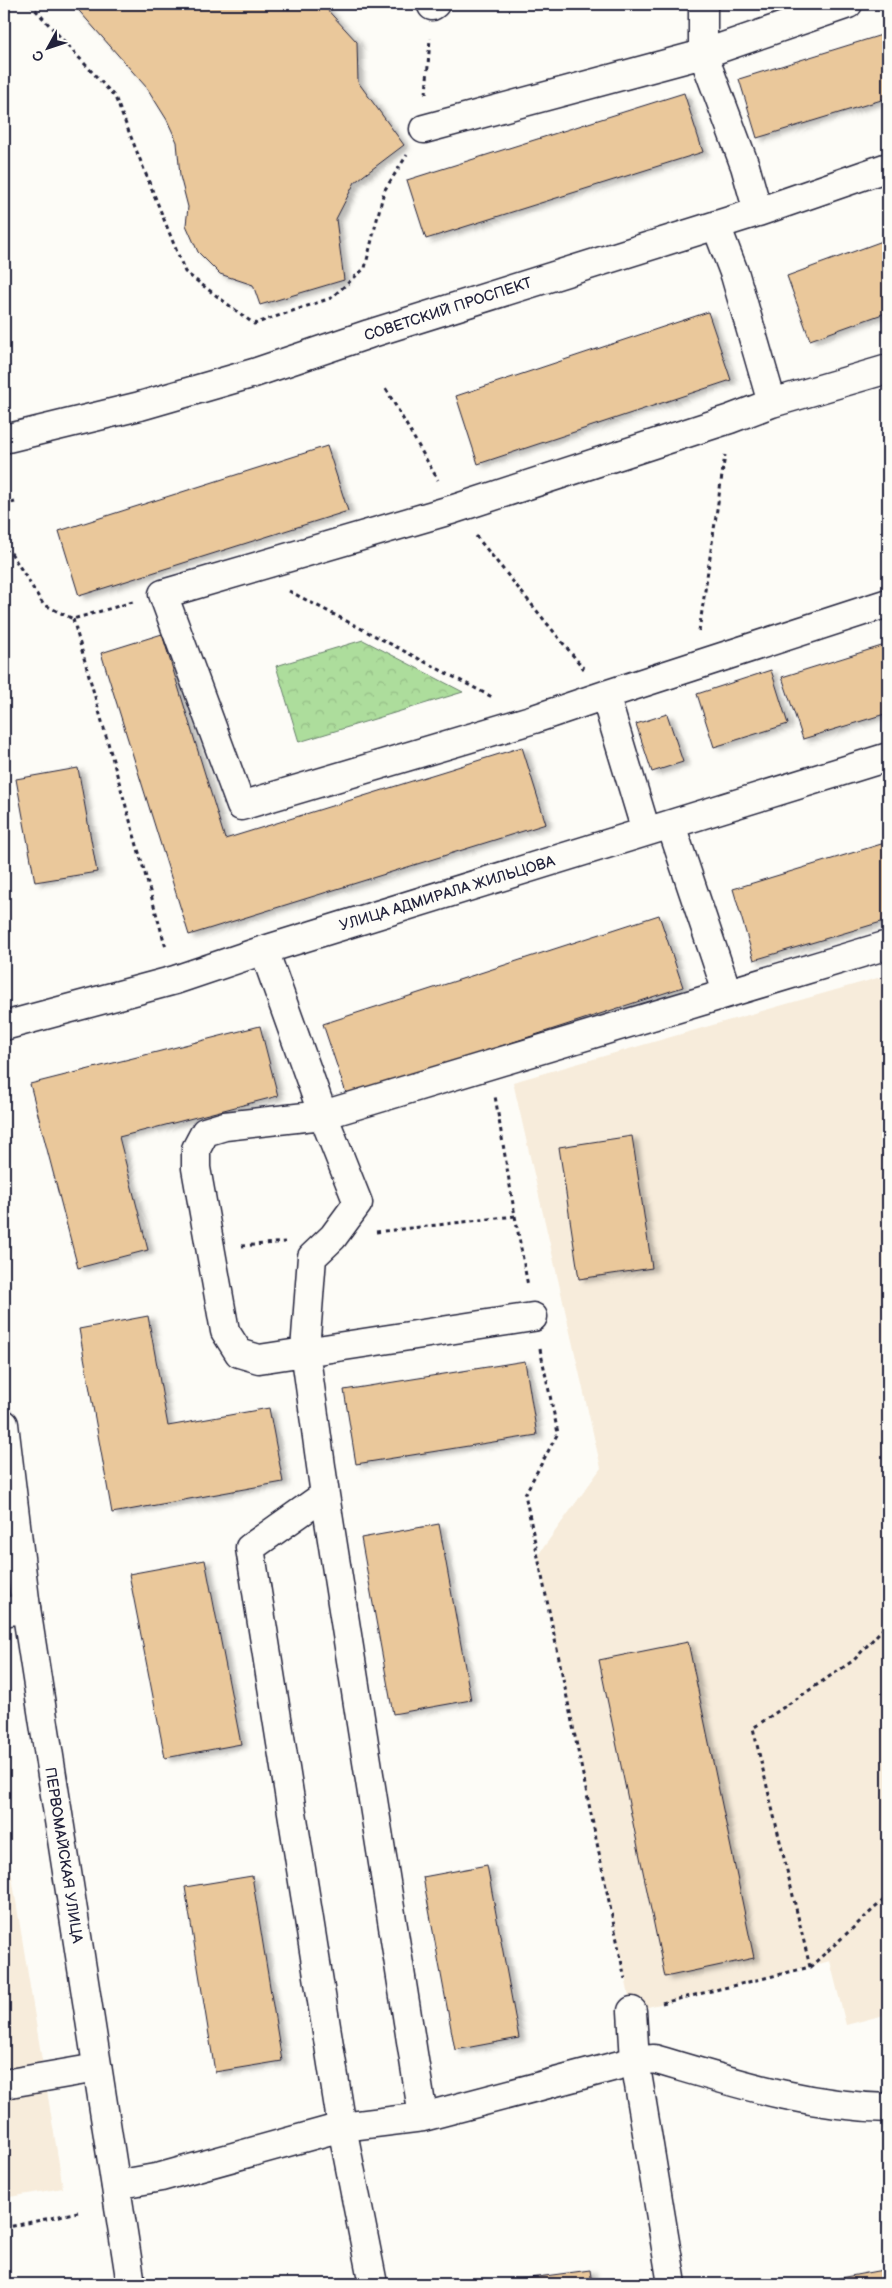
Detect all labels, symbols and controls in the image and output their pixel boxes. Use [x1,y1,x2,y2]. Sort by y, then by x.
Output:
north arrow [22,22,72,72]
text: С [29,47,48,65]
street label: СОВЕТСКИЙ ПРОСПЕКТ [362,273,535,346]
street label: УЛИЦА АДМИРАЛА ЖИЛЬЦОВА [337,851,558,935]
street label: ПЕРВОМАЙСКАЯ УЛИЦА [40,1766,87,1945]

